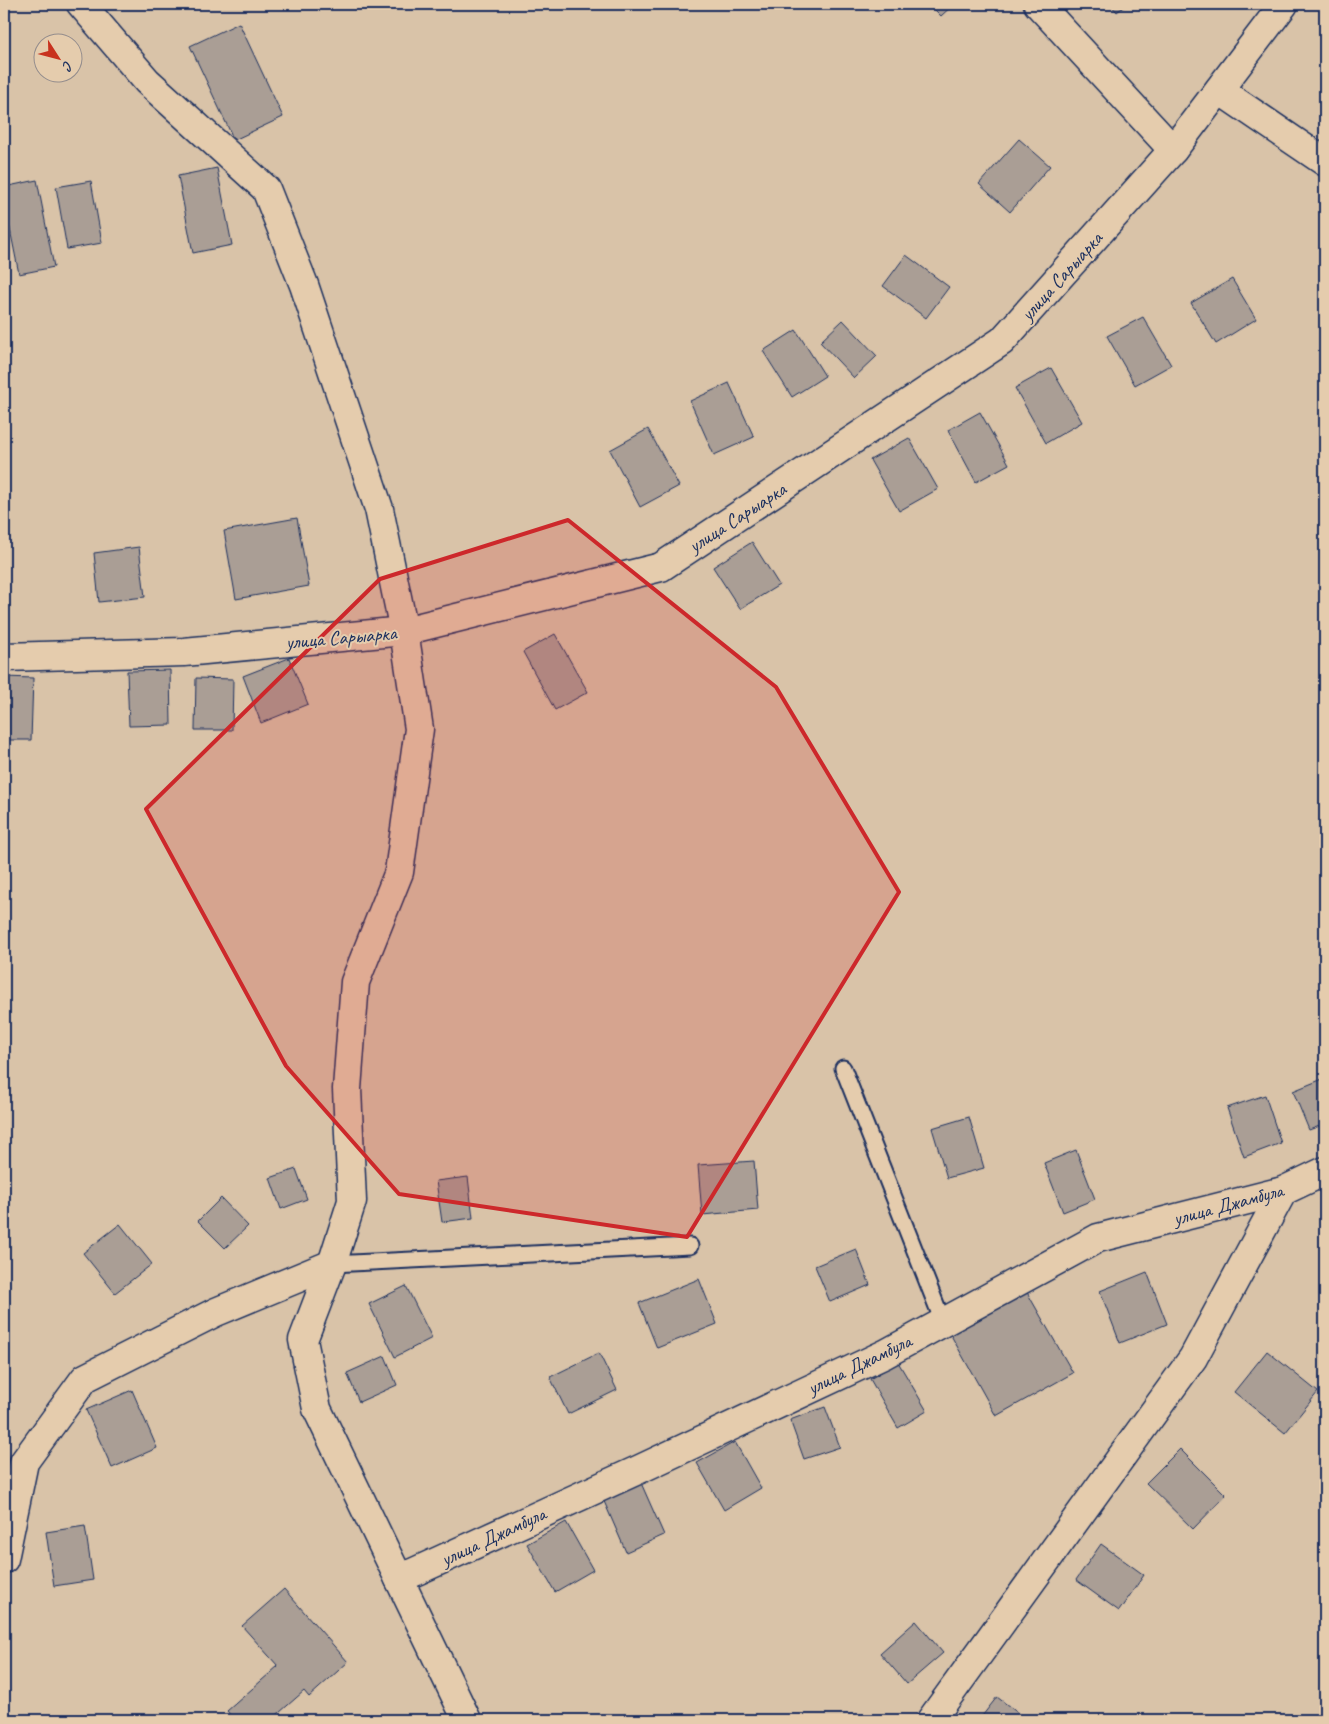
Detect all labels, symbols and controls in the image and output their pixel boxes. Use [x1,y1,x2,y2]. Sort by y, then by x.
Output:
north arrow [32,32,82,82]
text: С [58,58,77,75]
street label: улица Сарыарка [1014,225,1109,327]
street label: улица Сарыарка [683,476,792,559]
street label: улица Сарыарка [283,620,400,655]
street label: улица Джамбула [1169,1177,1288,1231]
street label: улица Джамбула [802,1328,917,1401]
street label: улица Джамбула [436,1501,551,1572]

